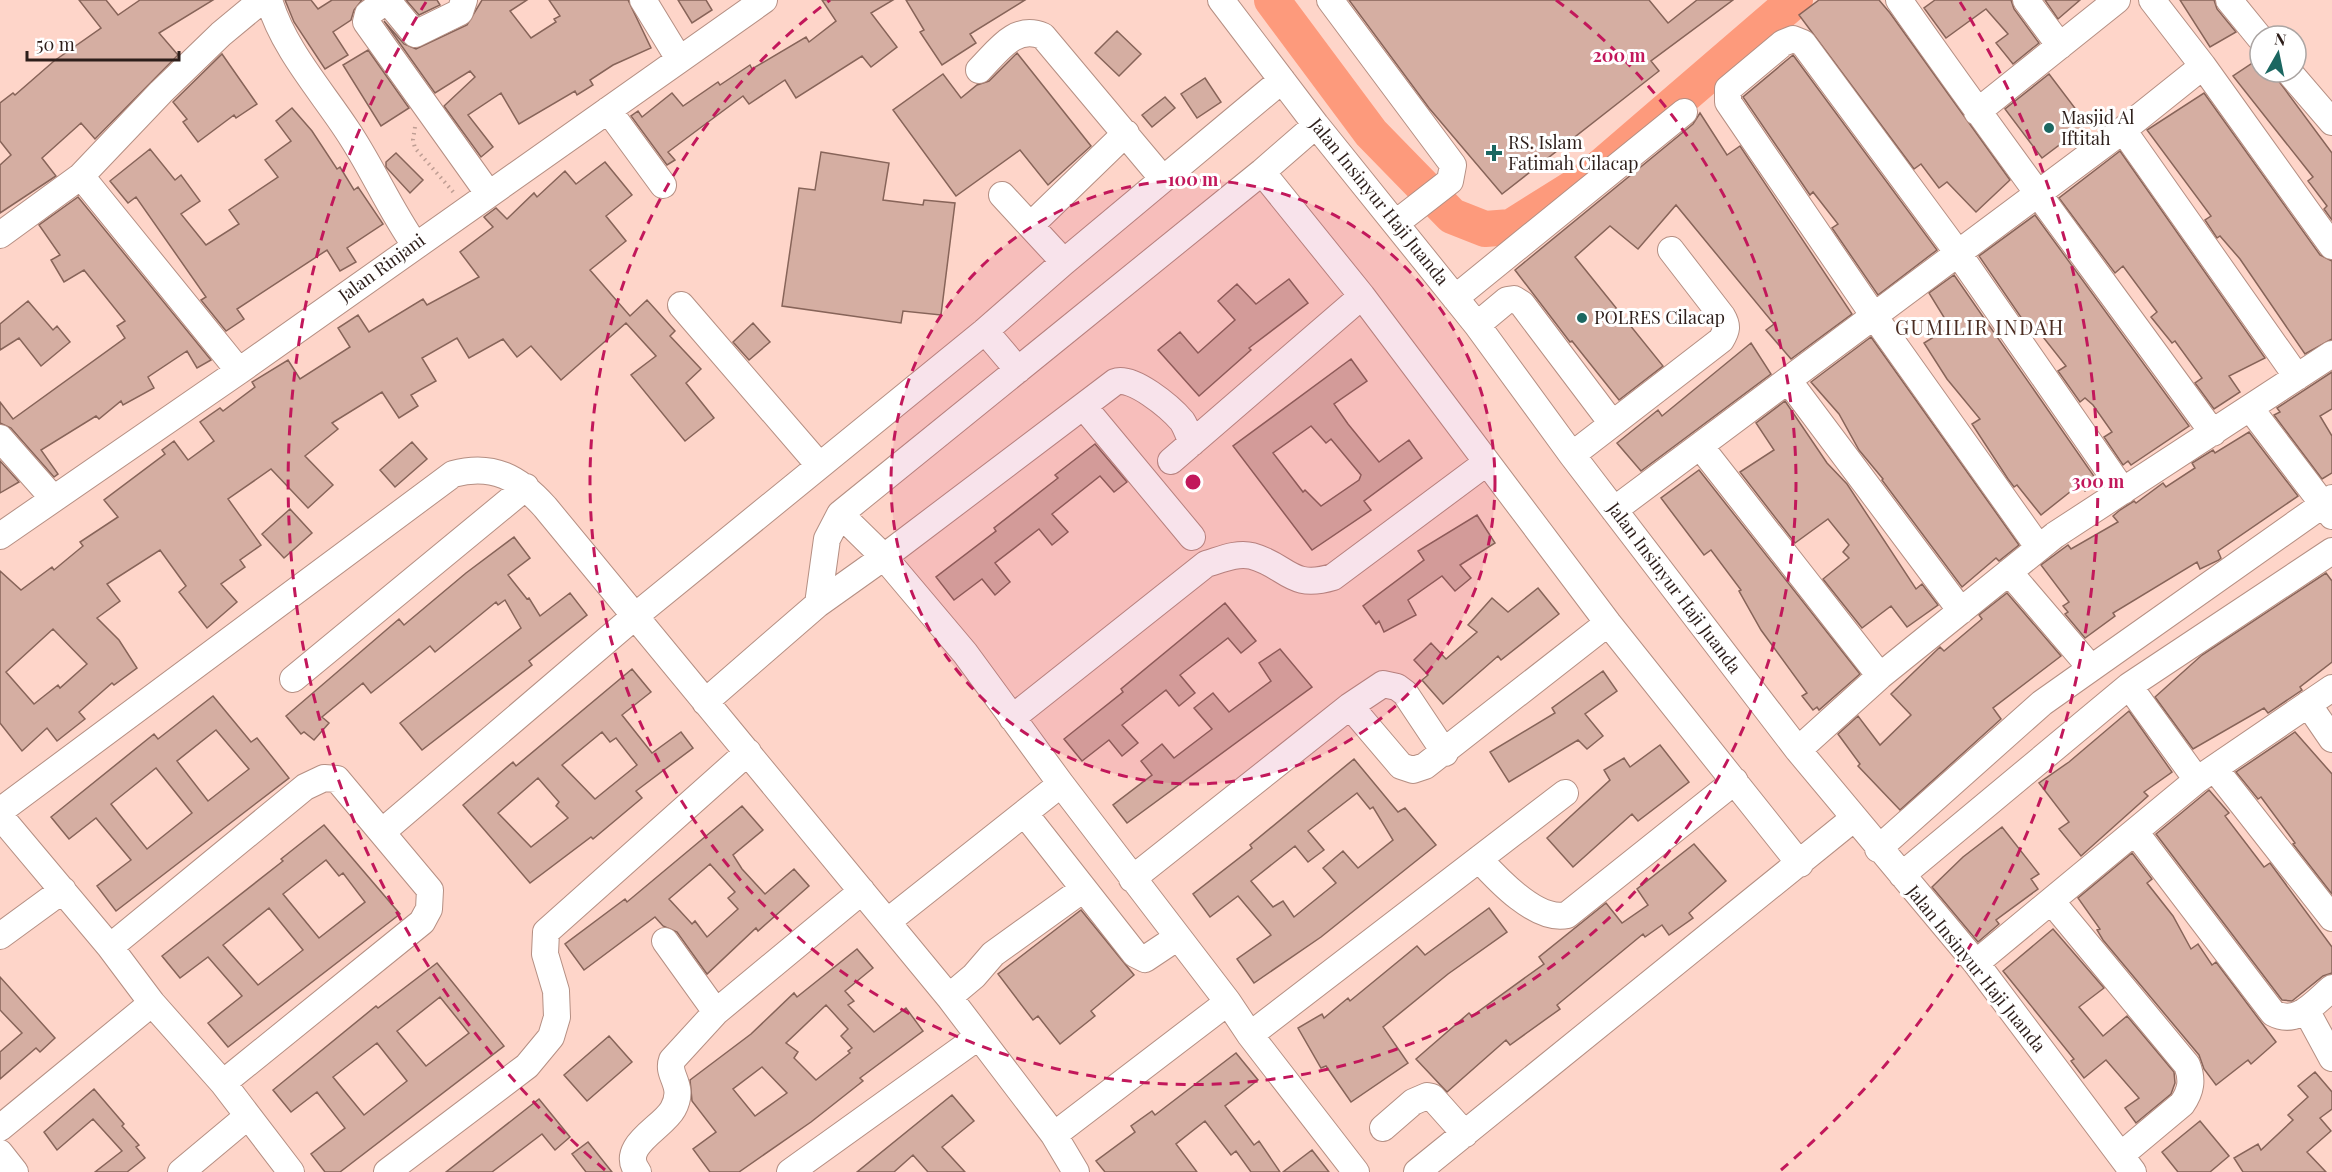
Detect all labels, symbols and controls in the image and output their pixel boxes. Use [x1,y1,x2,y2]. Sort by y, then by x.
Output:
scale bar [27,24,178,62]
north arrow [2248,24,2308,84]
text: N [2273,27,2288,50]
text: 50 m [36,32,75,56]
text: 200 m [1592,43,1646,67]
place label: Masjid Al Iftitah [2061,105,2135,150]
street label: Jalan Insinyur Haji Juanda [1304,112,1455,290]
marker: Masjid Al Iftitah [2042,121,2056,135]
place label: RS. Islam Fatimah Cilacap [1508,130,1639,175]
marker: RS. Islam Fatimah Cilacap [1485,144,1503,162]
text: 100 m [1168,167,1219,191]
street label: Jalan Rinjani [333,228,429,307]
place label: POLRES Cilacap [1594,305,1725,329]
marker: POLRES Cilacap [1575,311,1589,325]
district label: GUMILIR INDAH [1895,313,2065,340]
text: 300 m [2072,469,2125,493]
centre of rings [1183,472,1203,492]
street label: Jalan Insinyur Haji Juanda [1602,496,1747,678]
street label: Jalan Insinyur Haji Juanda [1901,879,2052,1057]

